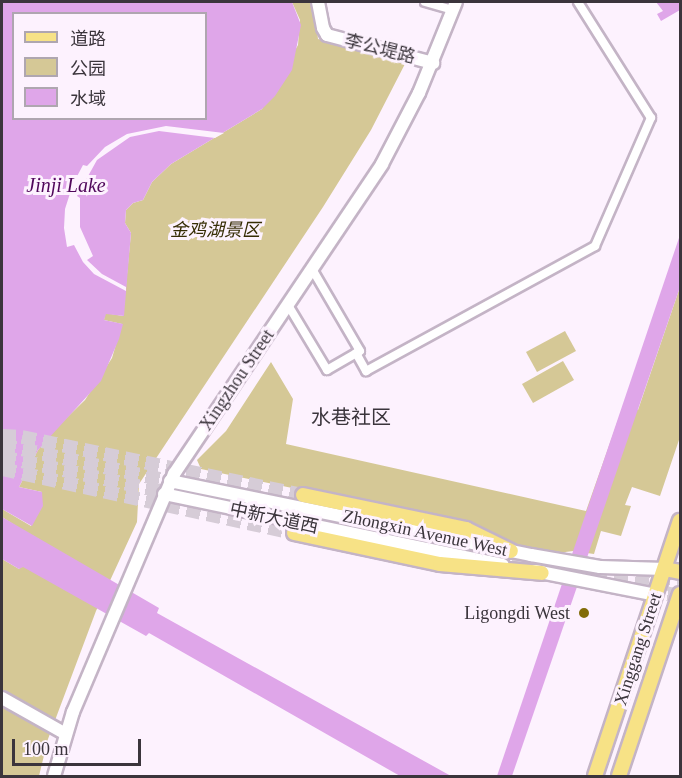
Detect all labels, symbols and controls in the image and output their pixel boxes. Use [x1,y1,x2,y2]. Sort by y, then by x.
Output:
legend [12,12,207,120]
text: 道路 [70,29,106,49]
street label: 李公堤路 [342,30,418,68]
text: 公园 [70,59,106,79]
text: 水域 [70,89,106,109]
water label: Jinji Lake [26,173,106,197]
park label: 金鸡湖景区 [170,219,260,241]
street label: Xingzhou Street [195,325,279,435]
district label: 水巷社区 [311,405,391,429]
street label: 中新大道西 [228,498,320,538]
street label: Zhongxin Avenue West [340,505,510,561]
street label: Xinggang Street [610,590,666,708]
place label: Ligongdi West [464,602,570,624]
marker: Ligongdi West [575,604,593,622]
scale bar [15,727,144,765]
text: 100 m [23,739,69,759]

